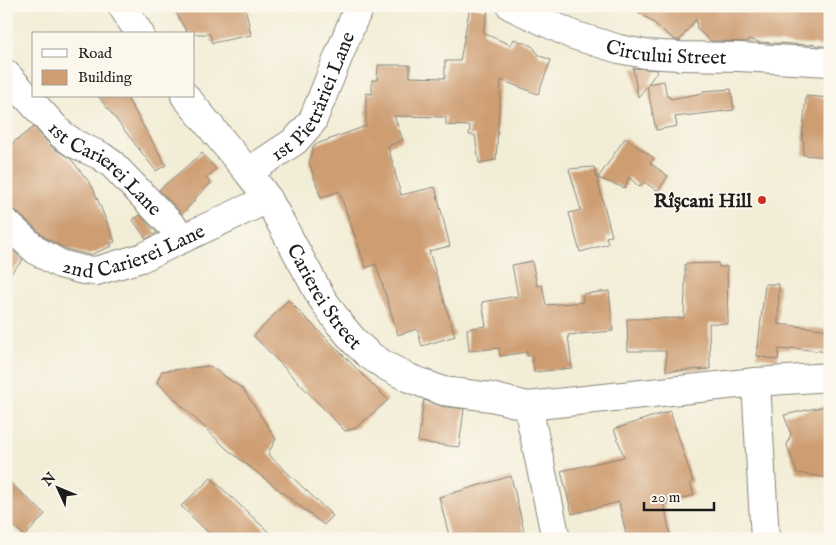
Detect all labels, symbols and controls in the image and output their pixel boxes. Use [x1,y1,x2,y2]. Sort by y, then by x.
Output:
street label: 1st Pietrăriei Lane [267,28,361,167]
legend [32,32,195,98]
street label: Circului Street [602,35,727,71]
text: Road [78,44,113,63]
text: Building [78,68,133,87]
street label: 1st Carierei Lane [42,117,167,222]
place label: Rîșcani Hill [653,189,753,214]
marker: Rîșcani Hill [756,194,768,206]
street label: 2nd Carierei Lane [60,219,209,285]
street label: Carierei Street [281,240,366,356]
north arrow [32,462,82,512]
text: N [38,469,60,491]
scale bar [644,480,714,512]
text: 20 m [651,488,681,507]

